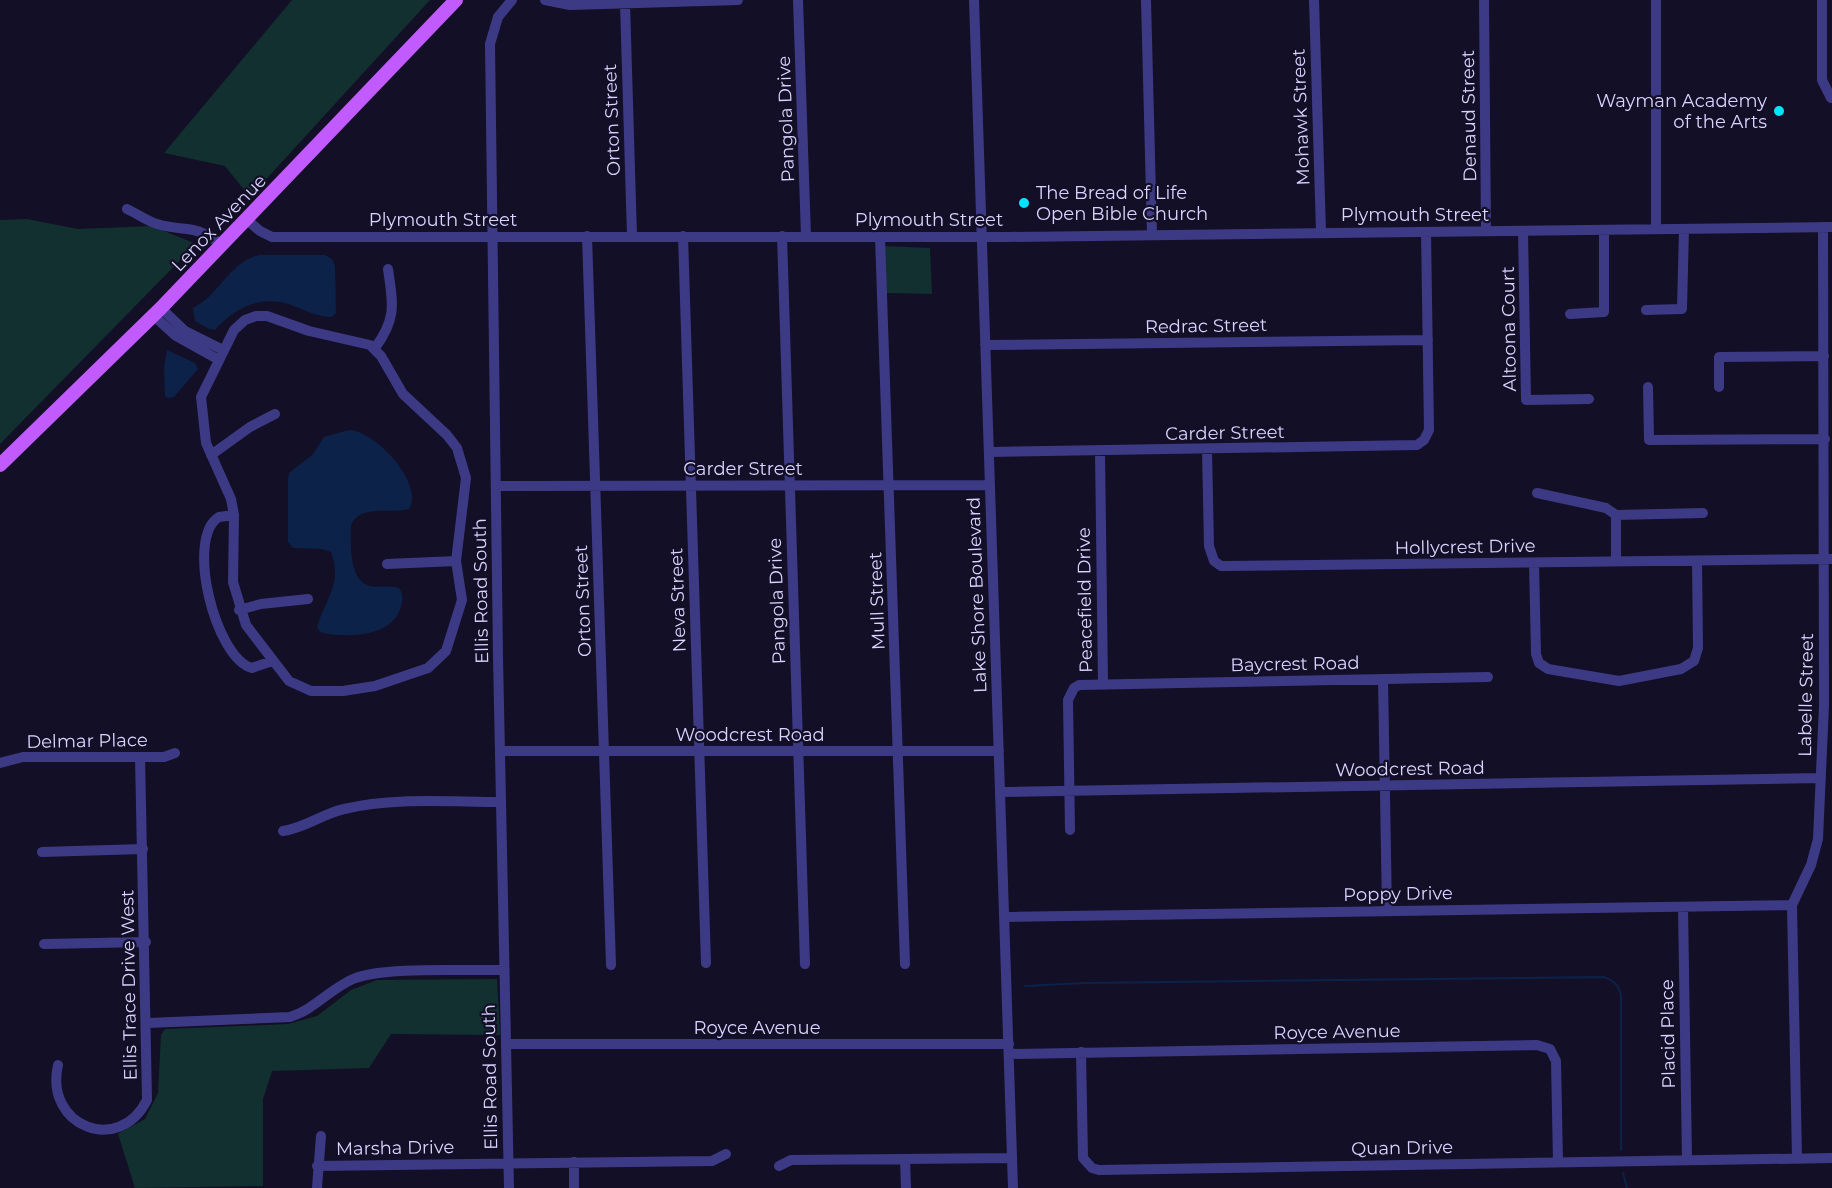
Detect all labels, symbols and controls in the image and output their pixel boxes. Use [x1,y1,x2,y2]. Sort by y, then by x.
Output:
street label: Mohawk Street [1288,48,1314,186]
street label: Denaud Street [1457,50,1481,182]
street label: Pangola Drive [773,55,799,183]
street label: Orton Street [599,64,625,176]
place label: Wayman Academy of the Arts [1596,90,1767,133]
marker: Wayman Academy of the Arts [1772,104,1786,118]
street label: Lenox Avenue [167,170,271,276]
place label: The Bread of Life Open Bible Church [1036,182,1208,225]
marker: The Bread of Life Open Bible Church [1017,196,1031,210]
street label: Plymouth Street [1341,204,1489,226]
street label: Plymouth Street [369,209,517,231]
street label: Plymouth Street [855,209,1003,231]
street label: Altoona Court [1497,266,1521,392]
street label: Redrac Street [1145,314,1267,338]
street label: Carder Street [1165,421,1285,445]
street label: Carder Street [683,458,803,480]
street label: Lake Shore Boulevard [963,497,991,693]
street label: Ellis Road South [469,518,493,664]
street label: Peacefield Drive [1073,527,1097,673]
street label: Hollycrest Drive [1394,535,1536,559]
street label: Pangola Drive [764,537,790,665]
street label: Orton Street [570,545,596,657]
street label: Neva Street [665,547,691,653]
street label: Mull Street [864,552,890,650]
street label: Labelle Street [1794,633,1818,757]
street label: Baycrest Road [1230,652,1360,676]
street label: Woodcrest Road [675,724,825,746]
street label: Delmar Place [26,729,148,753]
street label: Woodcrest Road [1335,757,1485,781]
street label: Poppy Drive [1343,882,1453,906]
street label: Ellis Trace Drive West [116,889,142,1081]
street label: Placid Place [1656,979,1680,1089]
street label: Ellis Road South [478,1004,502,1150]
street label: Royce Avenue [693,1017,821,1039]
street label: Royce Avenue [1273,1020,1401,1044]
street label: Marsha Drive [336,1136,455,1160]
street label: Quan Drive [1351,1136,1453,1160]

